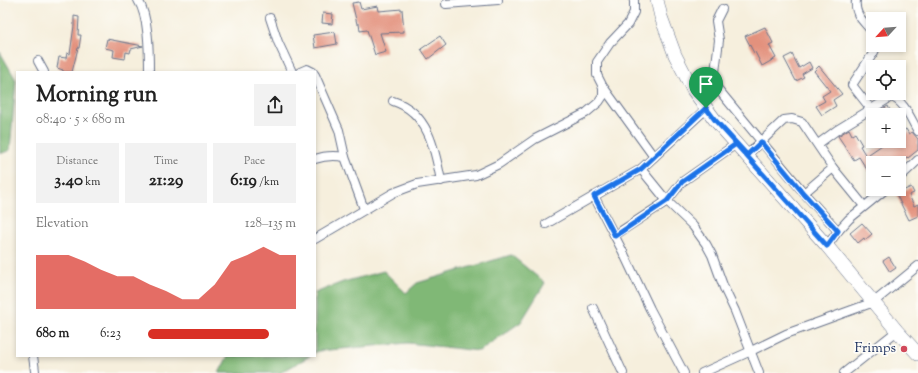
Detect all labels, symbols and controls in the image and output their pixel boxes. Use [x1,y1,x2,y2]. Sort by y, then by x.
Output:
north arrow [866,12,906,52]
map controls [866,12,906,196]
button: locate [866,60,906,100]
pin [689,67,723,108]
icon: arrive [695,73,717,95]
text: Morning run [36,80,158,112]
button: share [254,84,296,126]
button: + [866,108,906,148]
text: 08:40 · 5 × 680 m [36,111,125,129]
text: Distance [57,153,98,169]
text: Time [154,153,178,169]
text: Pace [244,153,265,169]
button: − [866,156,906,196]
text: 3.40 [54,169,83,193]
text: 21:29 [149,169,183,193]
text: 6:19 [230,169,257,193]
text: km [83,174,100,190]
text: /km [257,174,279,190]
text: Elevation [36,215,89,233]
text: 128–135 m [245,215,296,233]
text: 680 m [36,325,69,343]
text: 6:23 [100,325,121,343]
place label: Frimps [855,339,896,359]
marker: Frimps [899,344,909,354]

